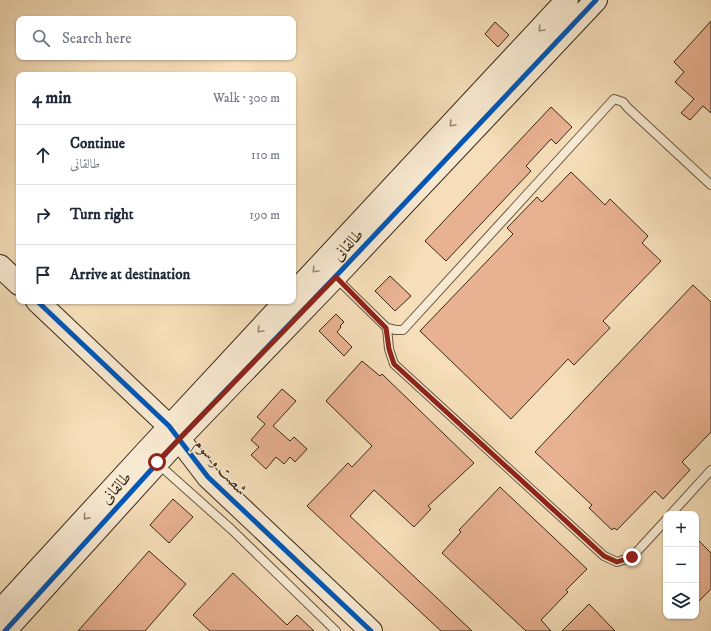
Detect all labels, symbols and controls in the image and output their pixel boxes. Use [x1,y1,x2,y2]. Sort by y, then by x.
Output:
search box [16,16,296,60]
one-way arrow [538,24,545,31]
icon: search [30,27,52,49]
text: Search here [62,29,131,48]
text: 4 min [32,87,71,109]
text: Walk · 300 m [213,90,280,106]
one-way arrow [450,119,457,126]
text: Continue [70,134,125,153]
icon: ahead [32,144,54,166]
text: 110 m [251,147,280,163]
text: طالقانی [70,156,100,172]
icon: right [32,204,54,226]
text: Turn right [70,205,133,224]
text: 190 m [249,207,280,223]
street label: طالقانی [328,225,368,265]
icon: arrive [32,264,54,286]
text: Arrive at destination [70,265,190,284]
one-way arrow [313,265,320,273]
one-way arrow [257,325,264,332]
street label: شصت و سوم [187,434,252,502]
route start [148,453,166,471]
street label: طالقانی [96,468,136,508]
map controls [663,511,699,619]
button: + [663,511,699,547]
one-way arrow [83,512,91,520]
button: − [663,547,699,583]
route end [623,548,641,566]
button: layers [663,583,699,619]

